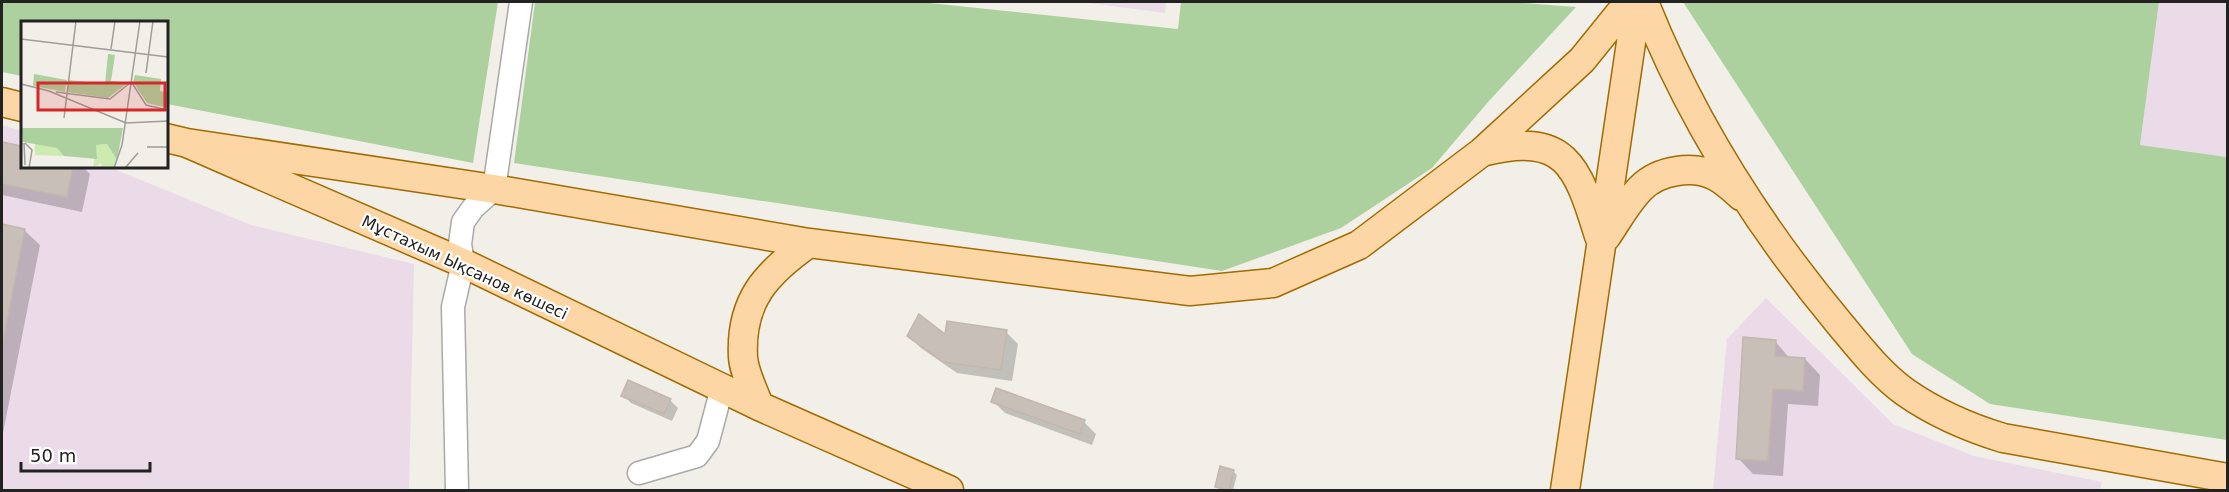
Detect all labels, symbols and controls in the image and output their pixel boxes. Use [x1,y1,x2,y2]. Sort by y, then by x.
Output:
inset map [21,21,168,168]
street label: Мұстахым Ықсанов көшесі [359,211,571,324]
scale bar [21,435,150,473]
text: 50 m [30,445,76,466]

